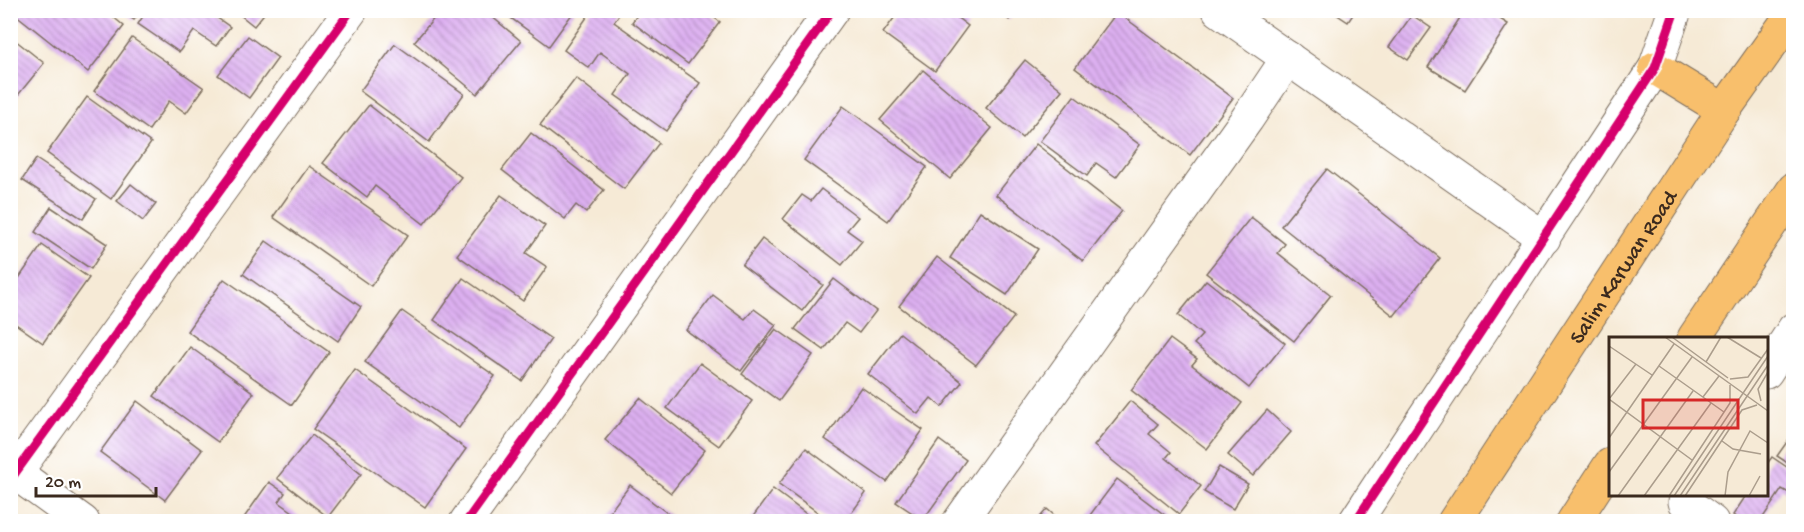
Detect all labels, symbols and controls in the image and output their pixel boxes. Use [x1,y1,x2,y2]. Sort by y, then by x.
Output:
street label: Salim Karwan Road [1565,185,1686,350]
inset map [1609,337,1768,496]
scale bar [36,460,156,498]
text: 20 m [45,473,81,494]

